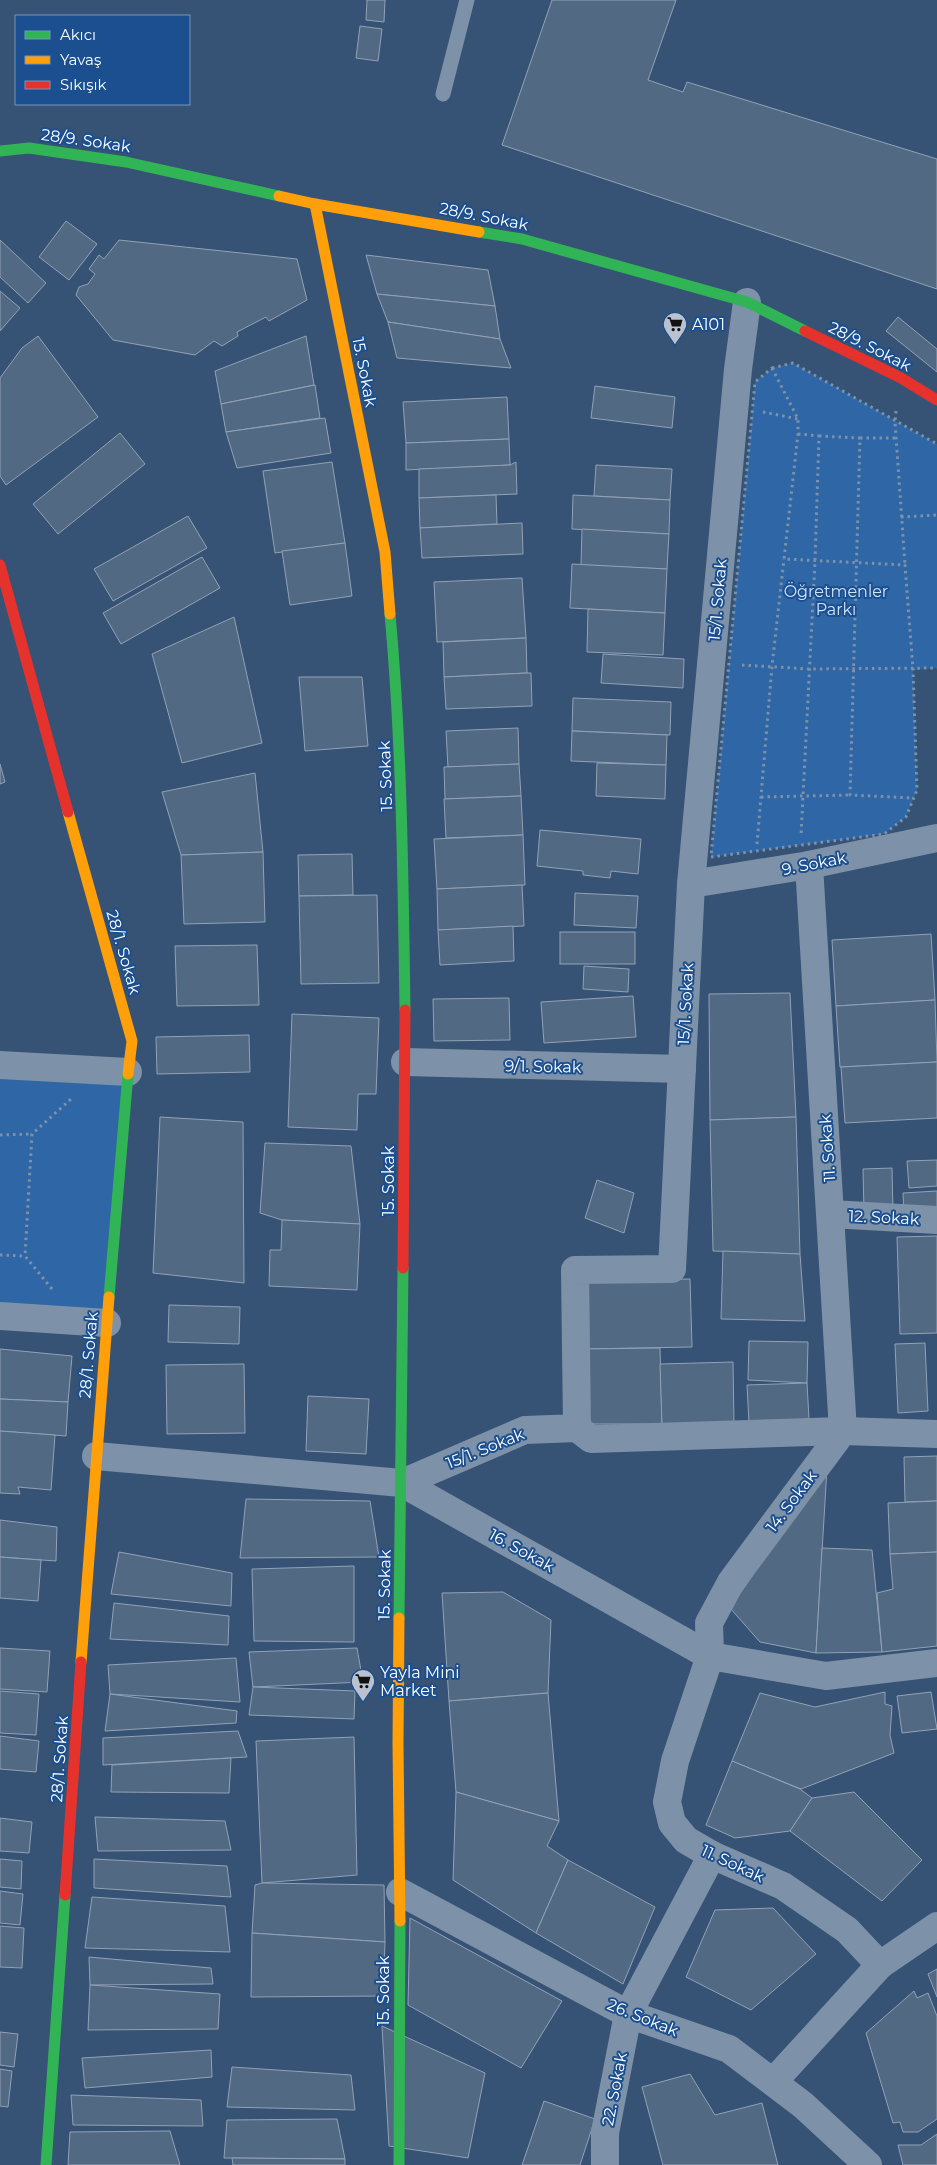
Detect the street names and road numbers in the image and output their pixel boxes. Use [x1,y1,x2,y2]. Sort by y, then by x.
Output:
street label: 28/9. Sokak [40,125,132,156]
street label: 28/9. Sokak [438,199,530,234]
street label: 28/9. Sokak [825,318,915,376]
street label: 15. Sokak [348,336,381,409]
street label: 15/1. Sokak [704,558,731,642]
street label: 15. Sokak [375,740,396,812]
street label: 9. Sokak [780,848,848,879]
street label: 28/1. Sokak [102,908,145,997]
street label: 15/1. Sokak [674,962,697,1046]
street label: 9/1. Sokak [504,1056,582,1077]
street label: 11. Sokak [816,1113,839,1182]
street label: 15. Sokak [379,1145,398,1216]
street label: 12. Sokak [848,1206,920,1229]
street label: 28/1. Sokak [75,1311,102,1399]
street label: 15/1. Sokak [443,1424,527,1473]
street label: 14. Sokak [762,1466,821,1536]
street label: 16. Sokak [486,1525,558,1576]
street label: 15. Sokak [374,1549,395,1621]
street label: 28/1. Sokak [47,1715,72,1803]
street label: 11. Sokak [698,1841,768,1886]
street label: 15. Sokak [374,1955,393,2026]
street label: 26. Sokak [605,1995,681,2040]
street label: 22. Sokak [598,2050,631,2127]

